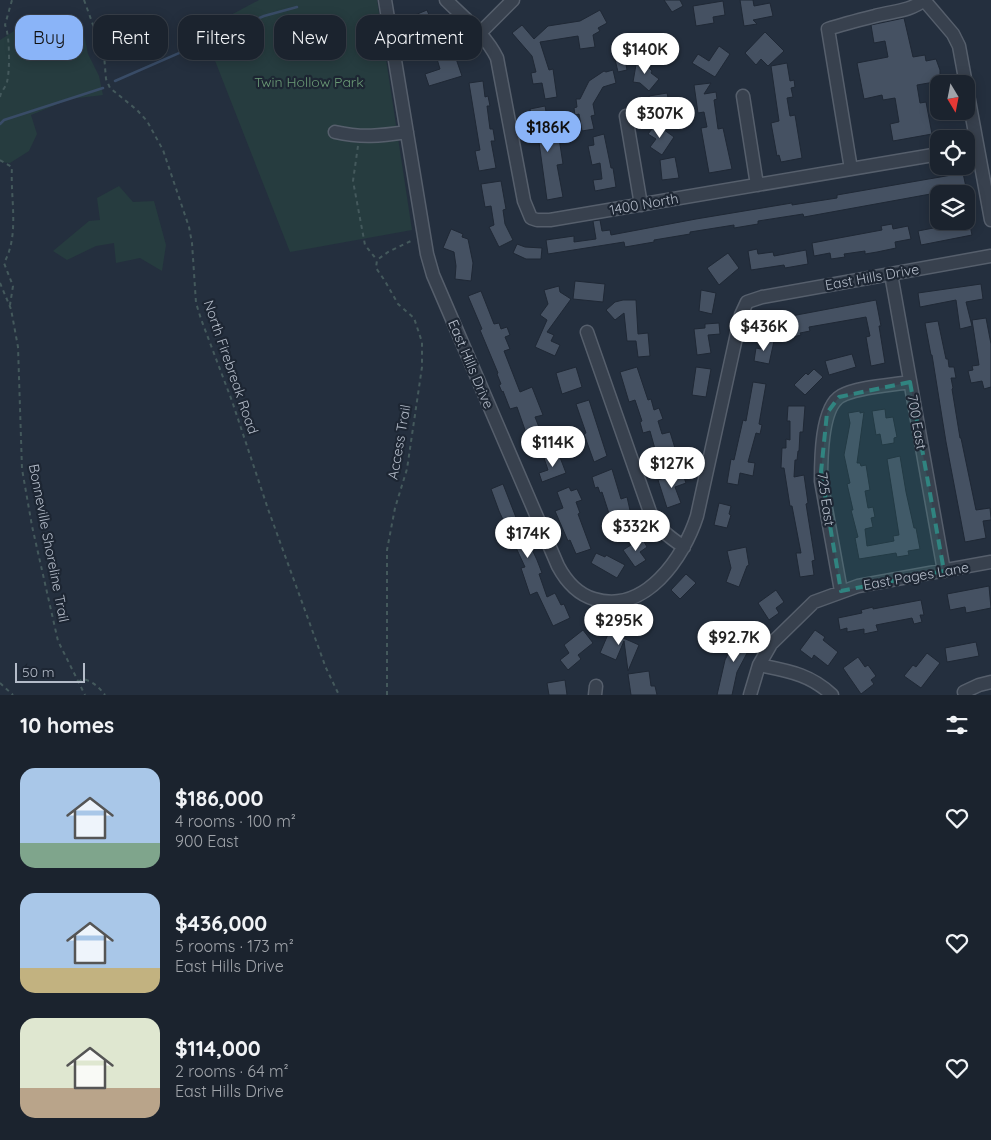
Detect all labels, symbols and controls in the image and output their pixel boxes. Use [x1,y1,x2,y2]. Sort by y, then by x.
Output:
chip: Buy [15,15,83,60]
chip: Rent [93,15,168,60]
chip: Filters [178,15,264,60]
chip: New [274,15,346,60]
chip: Apartment [356,15,482,60]
pin: $140K [610,32,680,75]
text: $140K [622,39,668,59]
park label: Twin Hollow Park [254,73,364,91]
north arrow [930,75,975,120]
map controls [930,75,975,230]
pin: $307K [625,96,695,139]
text: $307K [637,103,683,123]
pin: $186K [513,110,583,153]
text: $186K [526,117,570,137]
button: locate [930,130,975,175]
button: layers [930,185,975,230]
street label: 1400 North [608,189,680,219]
street label: East Hills Drive [824,260,921,294]
street label: North Firebreak Road [200,298,262,436]
pin: $436K [729,310,799,352]
text: $436K [741,316,787,336]
street label: East Hills Drive [444,317,498,411]
street label: 700 East [903,393,931,451]
street label: Access Trail [384,403,414,481]
pin: $114K [518,426,588,468]
text: $114K [532,432,574,452]
pin: $127K [637,446,707,489]
text: $127K [650,453,694,473]
street label: Bonneville Shoreline Trail [25,462,73,624]
street label: 725 East [813,471,839,527]
pin: $332K [601,510,671,552]
pin: $174K [493,516,563,559]
text: $332K [613,516,659,536]
text: $174K [506,523,550,543]
street label: East Pages Lane [862,558,970,594]
pin: $295K [584,604,654,646]
text: $295K [595,610,643,630]
pin: $92.7K [693,620,775,663]
text: $92.7K [709,627,760,647]
scale bar [15,660,85,683]
text: 50 m [22,663,55,681]
icon: filters [943,711,971,739]
text: 10 homes [20,712,114,738]
text: $186,000 [175,785,263,811]
icon: home [60,788,120,848]
icon: heart [943,804,971,832]
text: 4 rooms · 100 m² [175,811,296,831]
text: 900 East [175,831,239,851]
text: $436,000 [175,910,267,936]
icon: home [60,913,120,973]
icon: heart [943,929,971,957]
text: 5 rooms · 173 m² [175,936,294,956]
text: East Hills Drive [175,956,284,976]
text: $114,000 [175,1035,261,1061]
icon: home [60,1038,120,1098]
icon: heart [943,1054,971,1082]
text: 2 rooms · 64 m² [175,1061,289,1081]
text: East Hills Drive [175,1081,284,1101]

